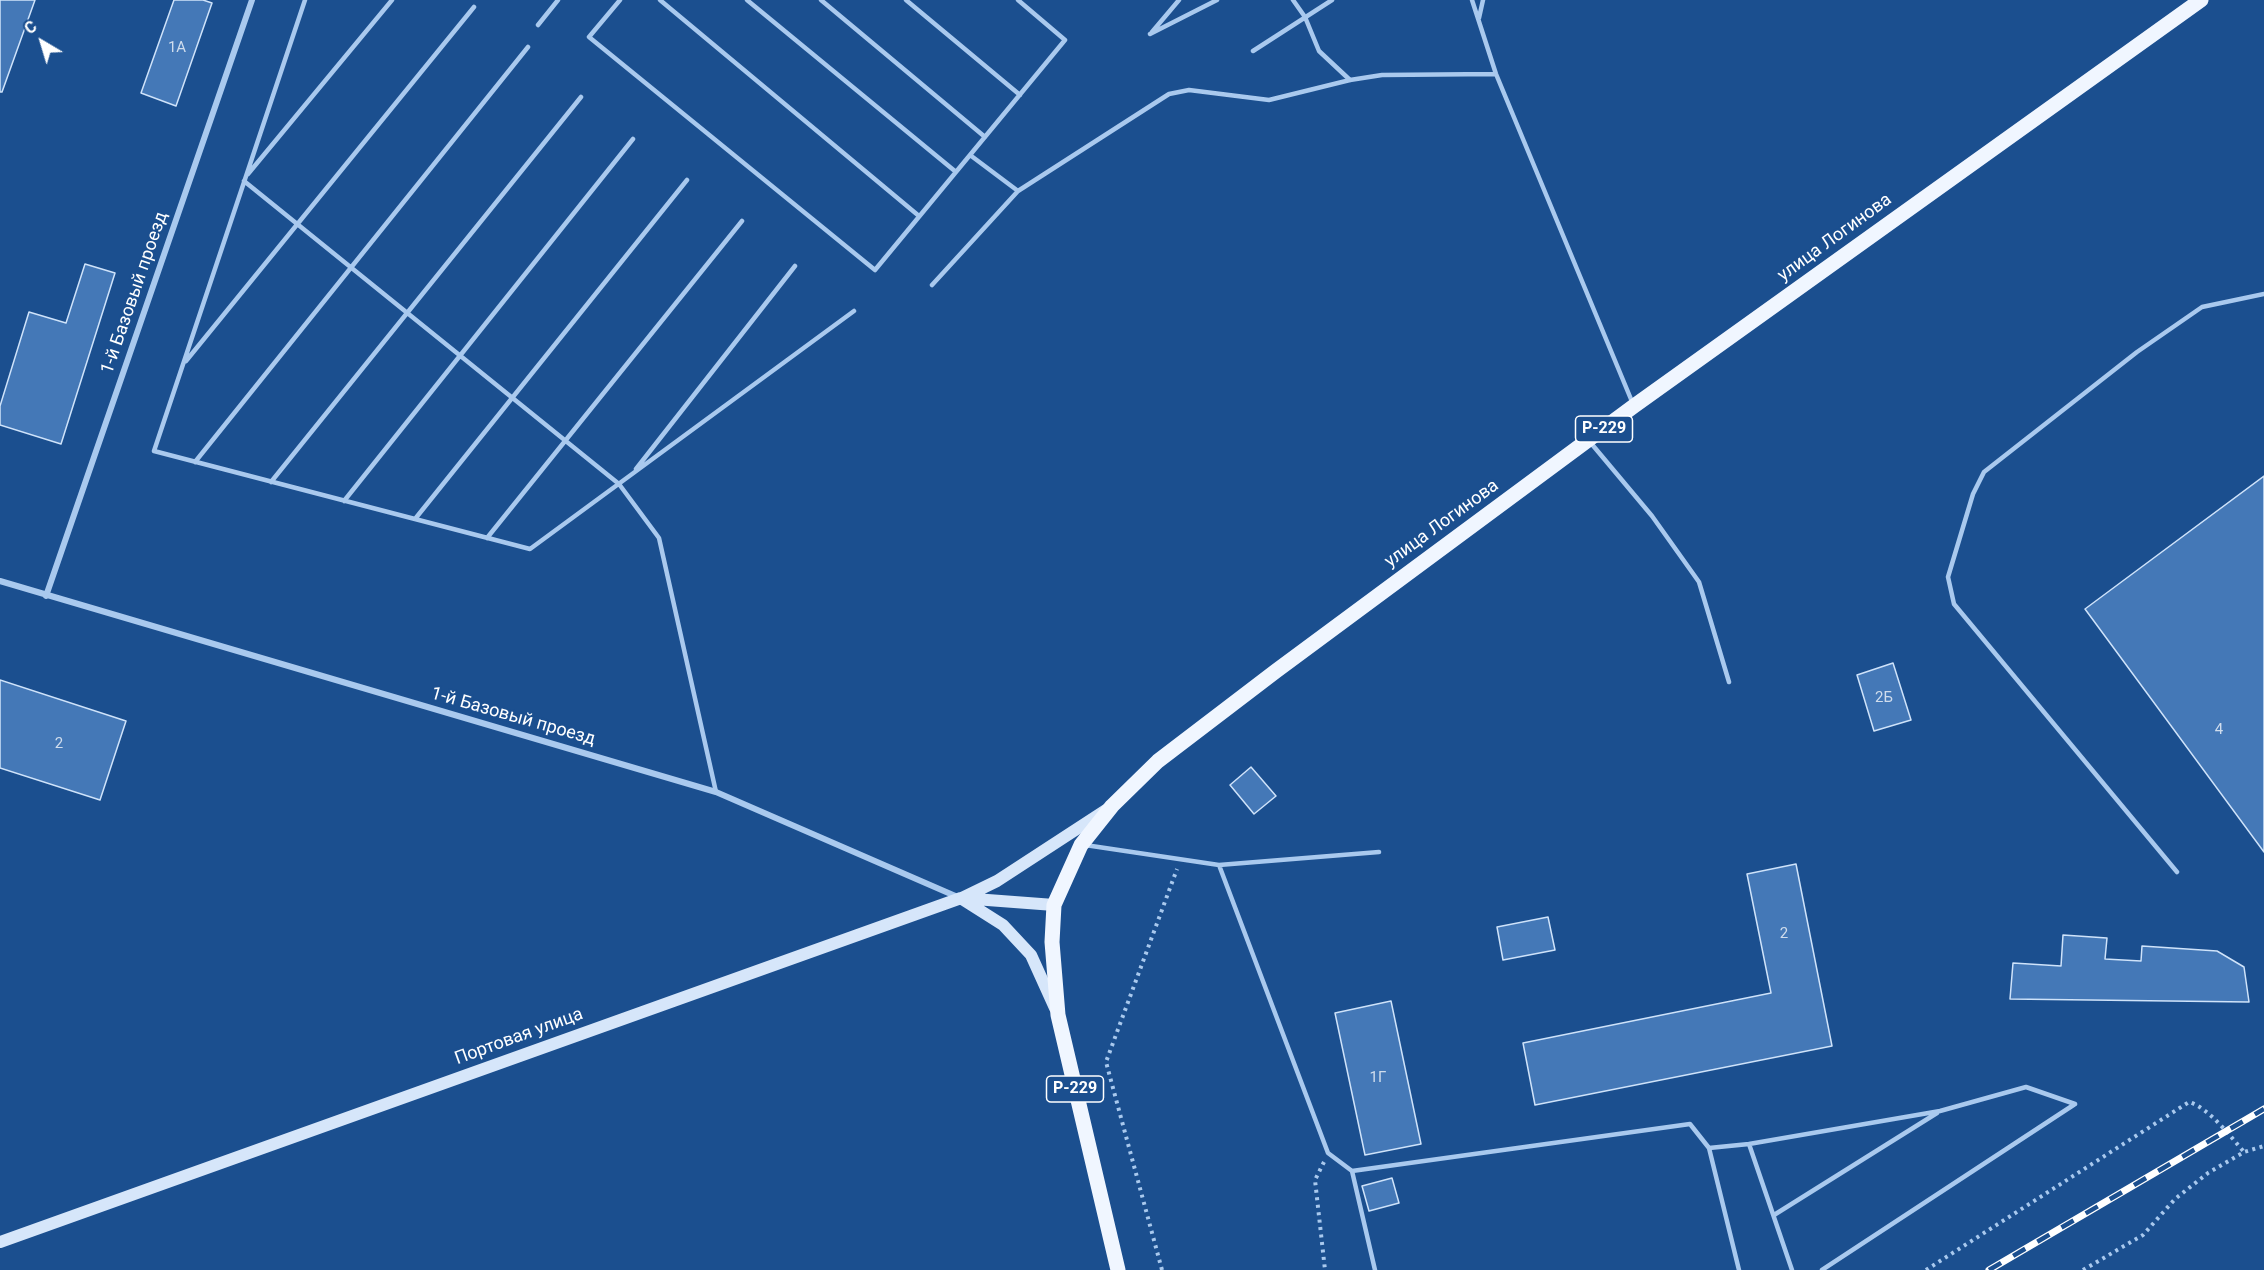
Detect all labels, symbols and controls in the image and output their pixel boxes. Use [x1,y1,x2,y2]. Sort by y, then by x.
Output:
north arrow [12,12,72,72]
text: С [21,17,41,38]
house number: 1А [168,39,186,57]
street label: улица Логинова [1774,189,1896,287]
street label: 1-й Базовый проезд [97,209,173,377]
road number: Р-229 [1576,416,1632,442]
street label: улица Логинова [1381,475,1503,573]
street label: 1-й Базовый проезд [428,683,598,751]
house number: 2Б [1875,689,1893,707]
house number: 4 [2215,721,2223,739]
house number: 2 [55,735,63,753]
house number: 2 [1780,925,1788,943]
street label: Портовая улица [452,1004,586,1070]
house number: 1Г [1370,1069,1386,1087]
road number: Р-229 [1046,1076,1104,1102]

